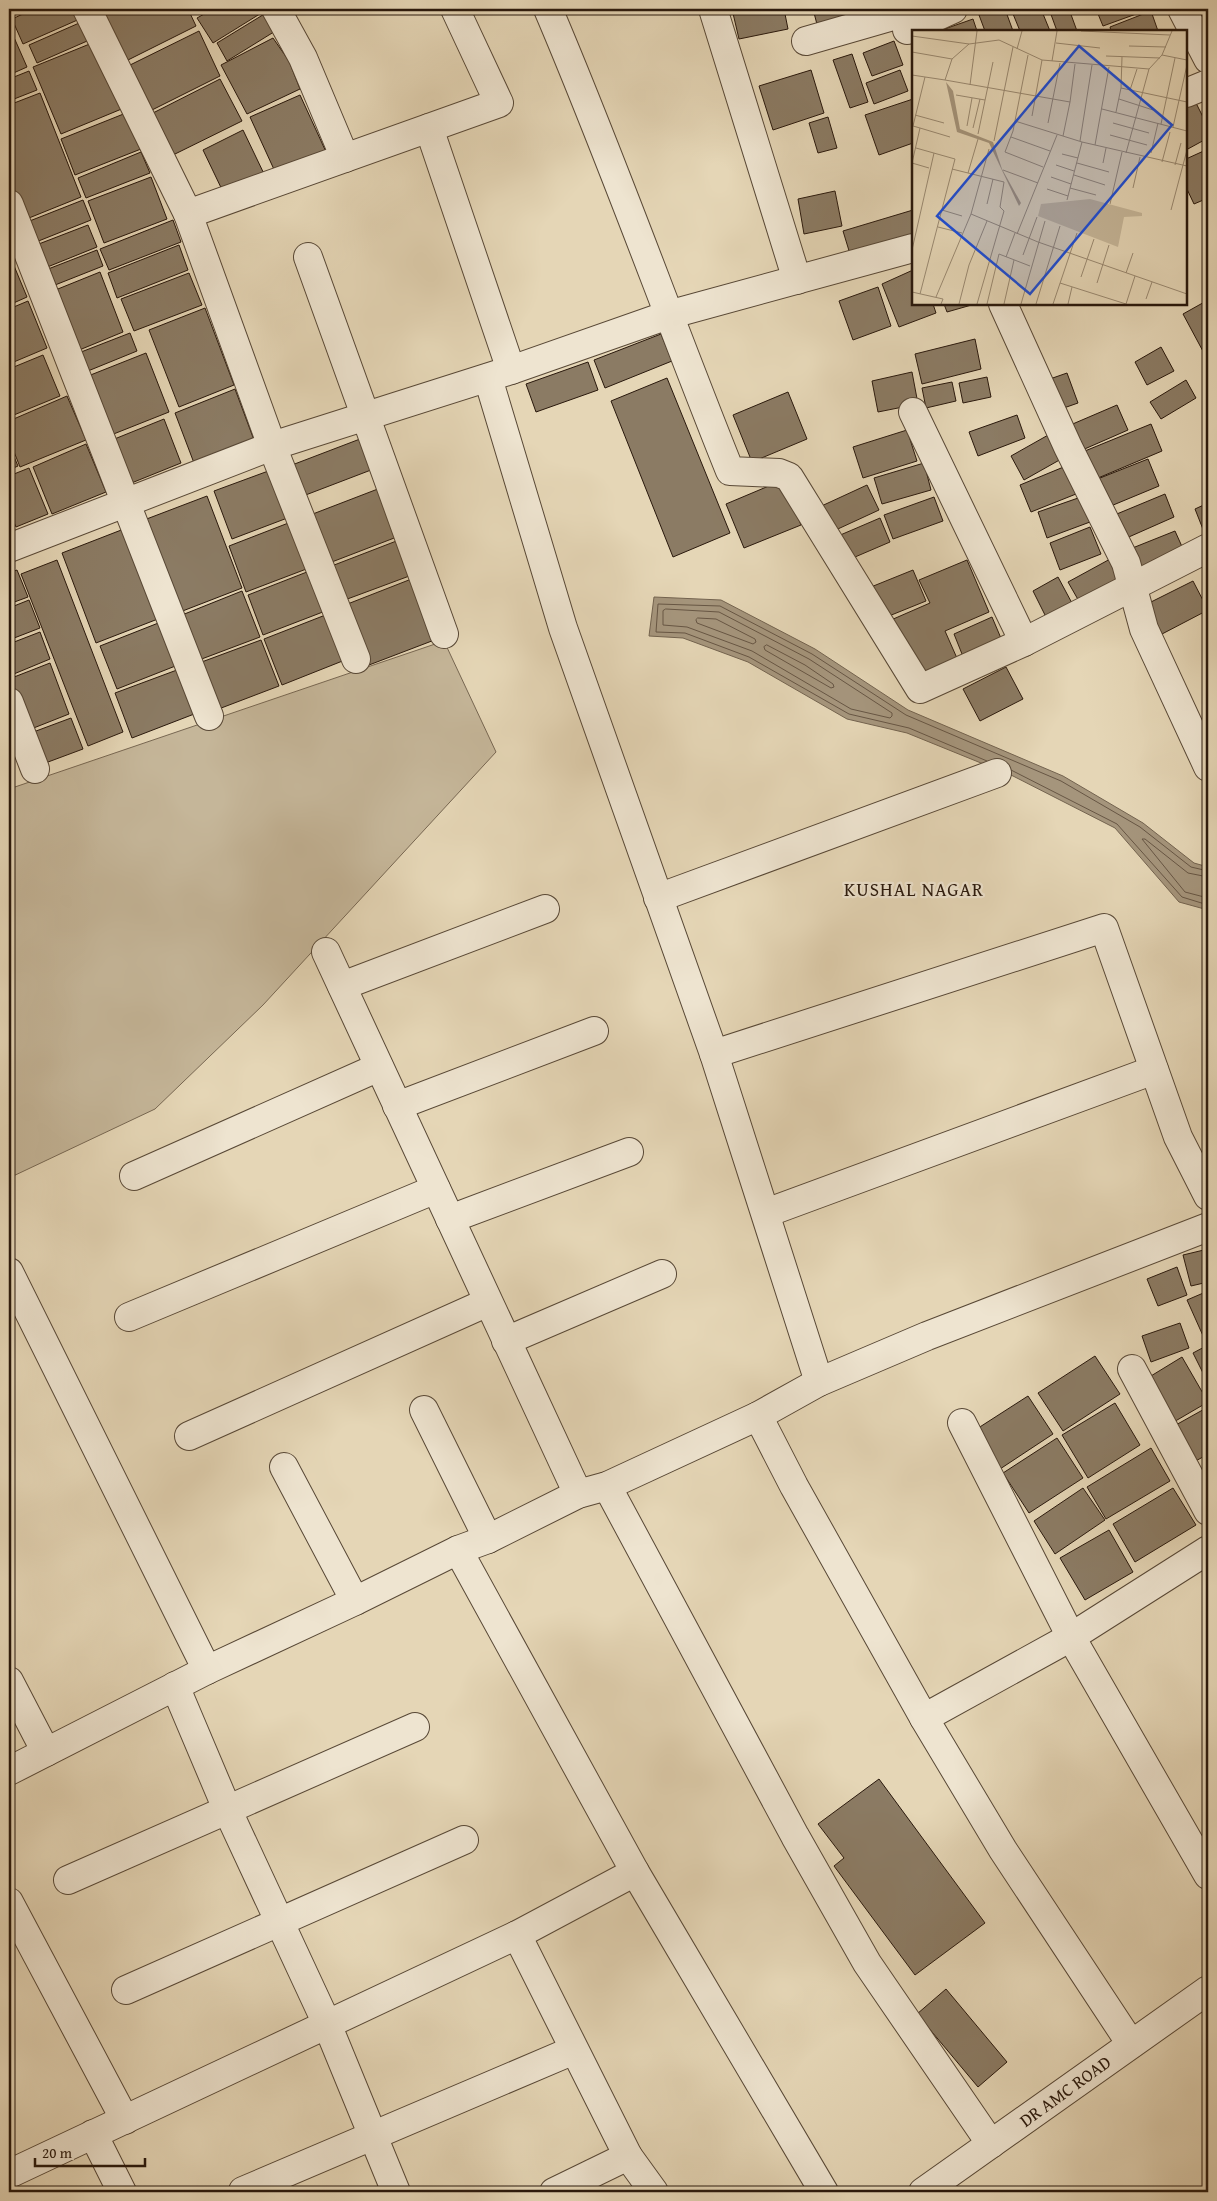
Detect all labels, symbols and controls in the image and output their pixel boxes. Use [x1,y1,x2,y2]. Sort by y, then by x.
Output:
inset map [912,30,1187,305]
district label: KUSHAL NAGAR [844,875,984,903]
street label: DR AMC ROAD [1014,2049,1116,2133]
scale bar [35,2136,145,2168]
text: 20 m [42,2142,73,2163]

